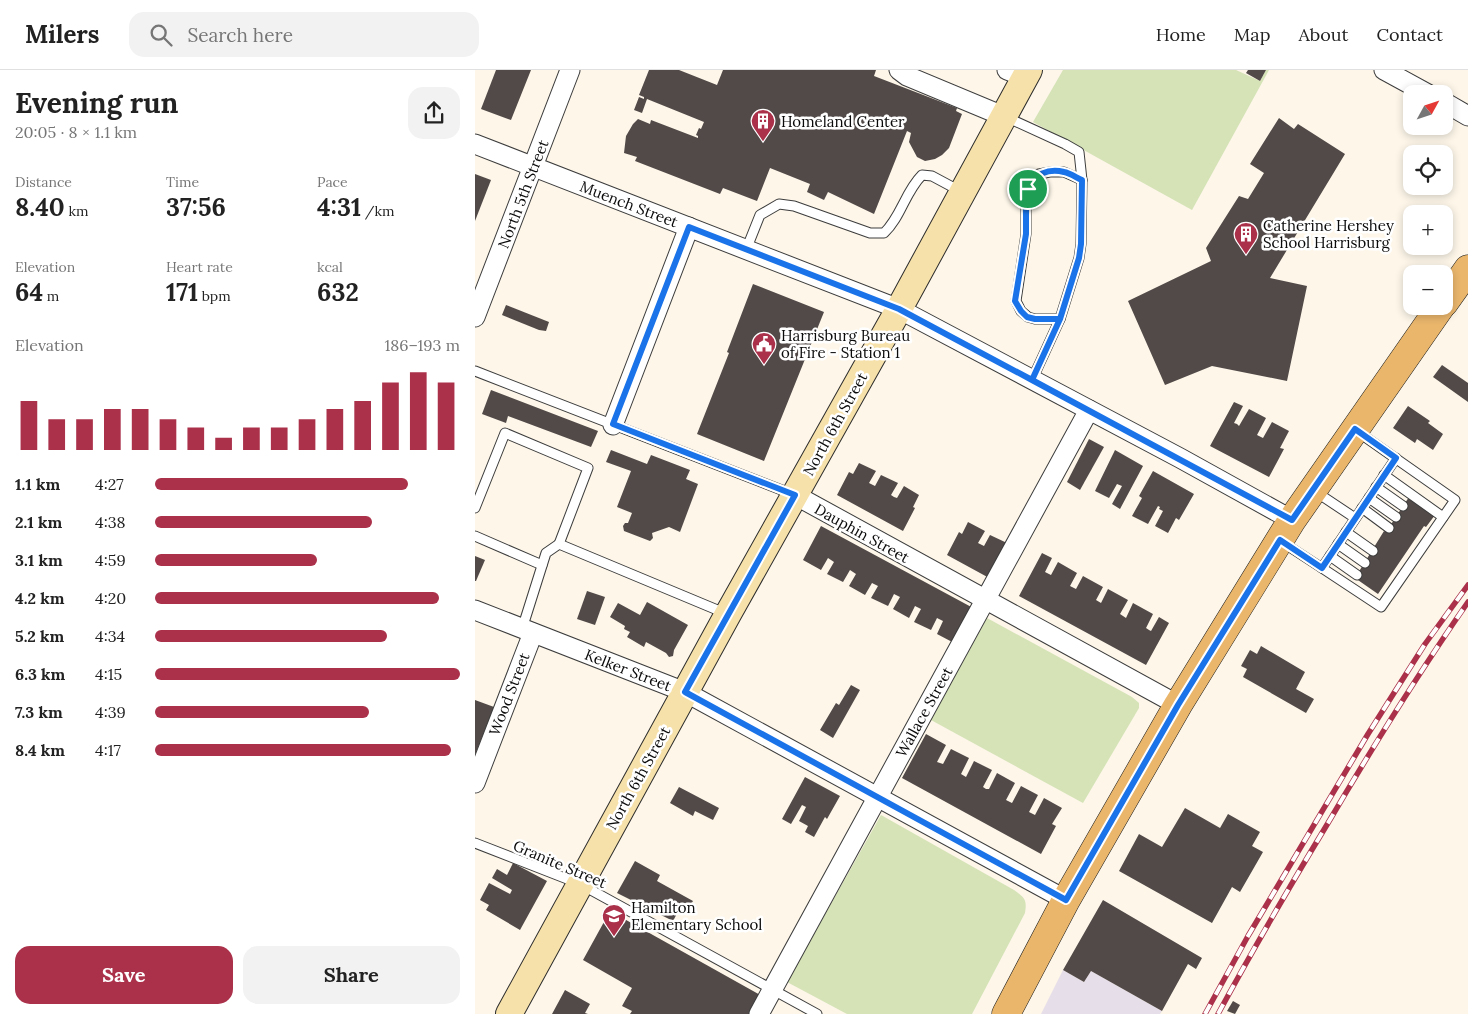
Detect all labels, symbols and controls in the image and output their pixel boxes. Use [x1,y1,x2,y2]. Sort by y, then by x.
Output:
search box [129,12,479,57]
text: Milers [25,19,99,50]
icon: search [147,21,175,49]
text: Search here [187,23,293,47]
text: Home [1156,23,1206,46]
text: Map [1234,23,1270,46]
text: About [1298,23,1348,46]
text: Contact [1376,23,1443,46]
text: Evening run [15,85,178,121]
north arrow [1403,85,1453,135]
map controls [1403,85,1453,315]
button: share [408,87,460,139]
building icon: Homeland Center [750,108,776,142]
place label: Homeland Center [781,112,905,131]
text: 20:05 · 8 × 1.1 km [15,122,137,142]
street label: North 5th Street [494,137,553,251]
button: locate [1403,145,1453,195]
pin [1007,168,1049,210]
text: Distance [15,173,72,191]
text: Time [166,173,199,191]
text: Pace [317,173,348,191]
icon: arrive [1014,175,1042,203]
street label: Muench Street [577,177,681,231]
text: 8.40 [15,191,65,223]
text: 37:56 [166,191,226,223]
text: 4:31 [317,191,361,223]
text: km [65,202,88,220]
text: /km [361,202,394,220]
button: + [1403,205,1453,255]
place label: Catherine Hershey School Harrisburg [1263,216,1394,252]
building icon: Catherine Hershey School Harrisburg [1233,221,1259,255]
text: Elevation [15,258,75,276]
text: Heart rate [166,258,233,276]
text: kcal [317,258,343,276]
button: − [1403,265,1453,315]
text: 64 [15,276,43,308]
text: 171 [166,276,198,308]
text: 632 [317,276,359,308]
text: m [43,287,59,305]
text: bpm [198,287,231,305]
place label: Harrisburg Bureau of Fire - Station 1 [781,326,910,362]
public building icon: Harrisburg Bureau of Fire - Station 1 [751,331,777,365]
text: Elevation [15,335,84,355]
text: 186–193 m [384,335,460,355]
street label: North 6th Street [799,369,871,479]
text: 1.1 km [15,474,60,494]
text: 4:27 [95,474,124,494]
street label: Dauphin Street [811,499,913,567]
text: 2.1 km [15,512,62,532]
text: 4:38 [95,512,126,532]
text: 3.1 km [15,550,63,570]
text: 4:59 [95,550,126,570]
text: 4.2 km [15,588,64,608]
text: 4:20 [95,588,126,608]
text: 5.2 km [15,626,64,646]
text: 4:34 [95,626,125,646]
street label: Kelker Street [582,645,674,695]
street label: Wood Street [484,650,534,738]
street label: Wallace Street [891,663,957,761]
text: 6.3 km [15,664,65,684]
text: 4:15 [95,664,122,684]
text: 7.3 km [15,702,63,722]
text: 4:39 [95,702,126,722]
street label: North 6th Street [602,723,674,833]
text: 8.4 km [15,740,65,760]
text: 4:17 [95,740,121,760]
street label: Granite Street [510,836,610,892]
place label: Hamilton Elementary School [631,898,762,934]
school or university icon: Hamilton Elementary School [601,903,627,937]
button: Save [15,946,233,1004]
button: Share [243,946,460,1004]

